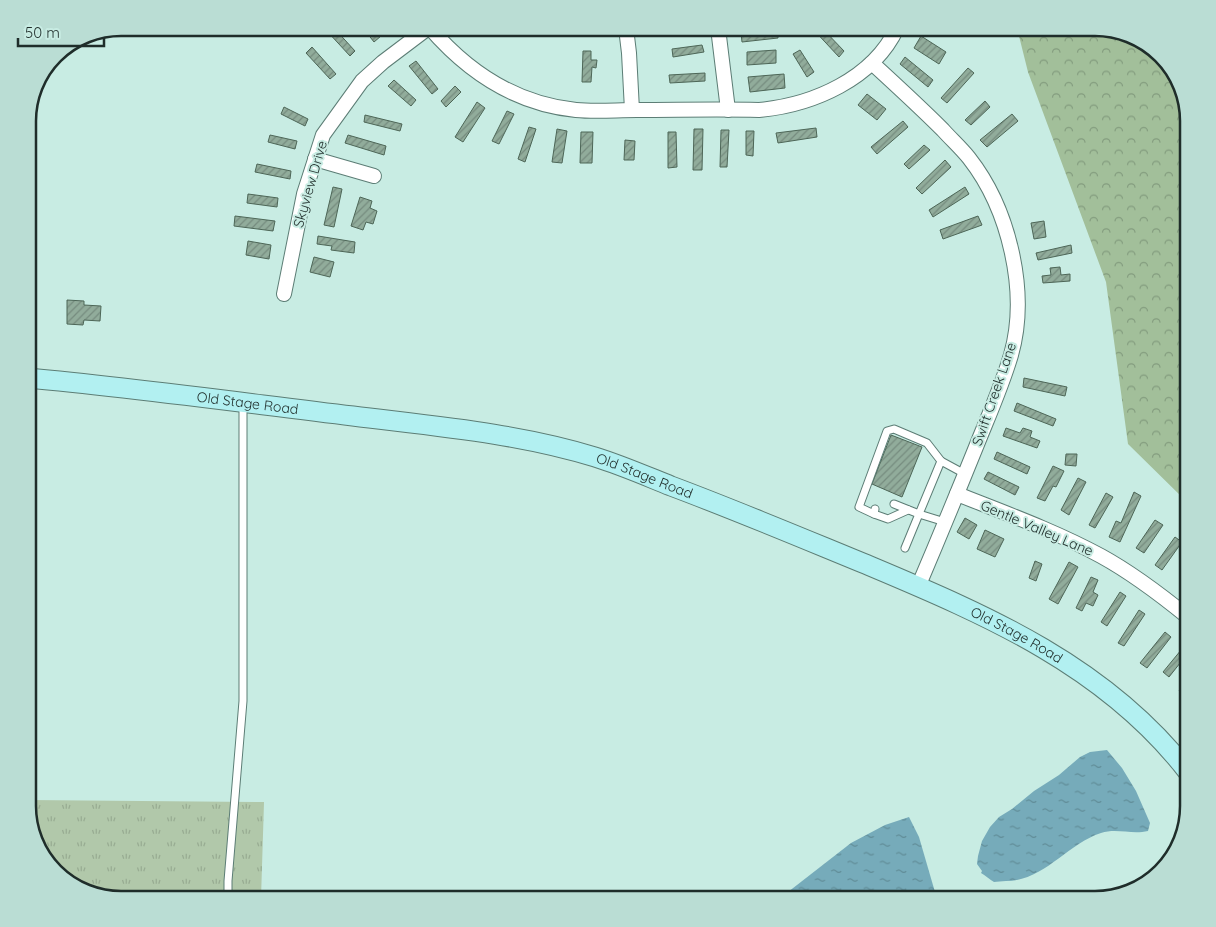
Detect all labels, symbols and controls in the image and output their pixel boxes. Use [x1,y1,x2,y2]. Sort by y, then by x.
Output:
scale bar [18,15,104,47]
text: 50 m [25,23,60,42]
street label: Skyview Drive [289,138,331,230]
street label: Swift Creek Lane [968,340,1020,448]
street label: Old Stage Road [196,388,300,418]
street label: Old Stage Road [594,449,695,502]
street label: Gentle Valley Lane [978,496,1096,560]
street label: Old Stage Road [968,603,1066,667]

